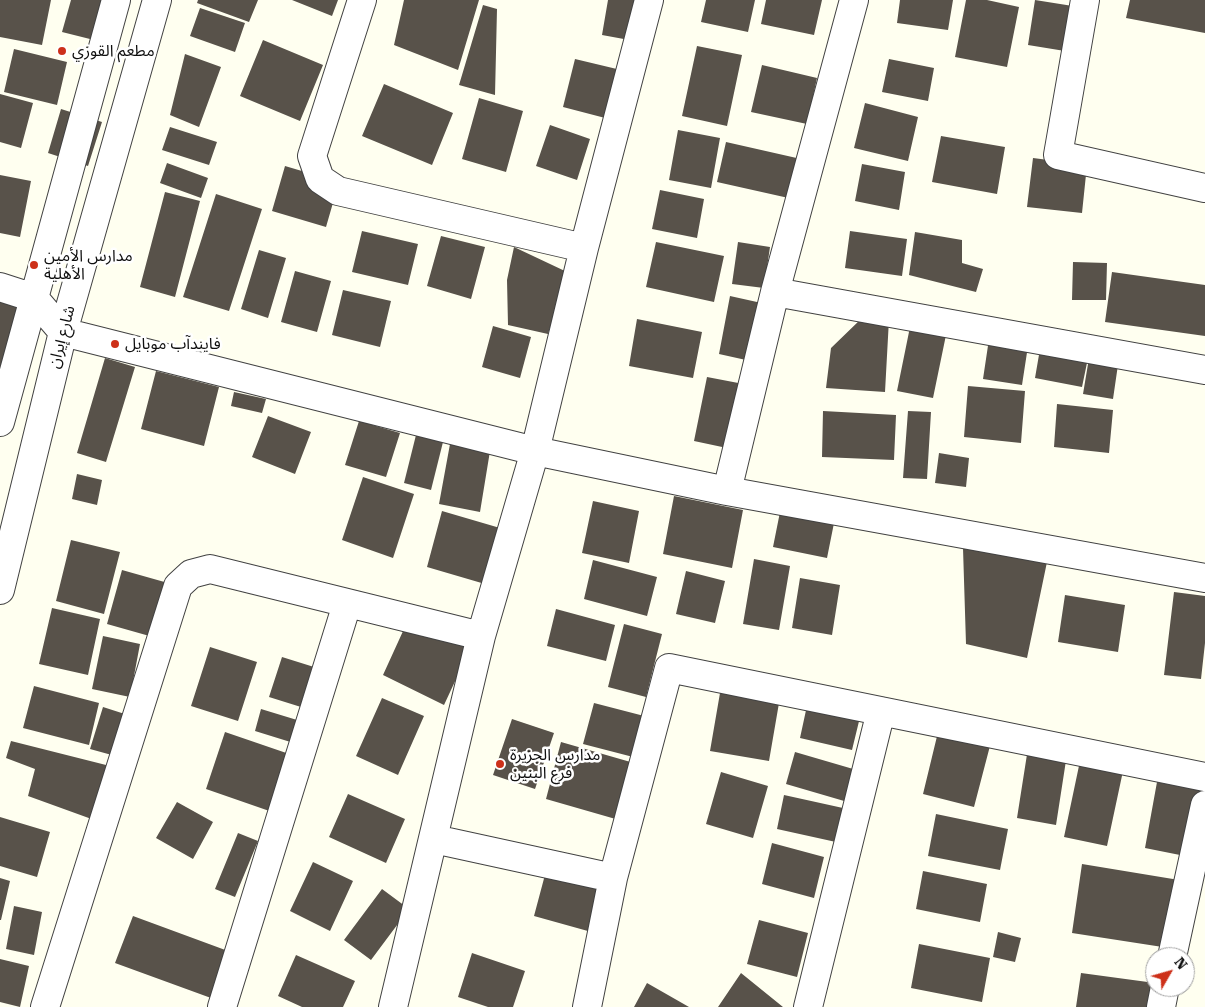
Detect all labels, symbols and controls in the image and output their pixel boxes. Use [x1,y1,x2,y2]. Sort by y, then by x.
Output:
place label: مطعم القوزي [72,41,155,61]
marker: مطعم القوزي [56,45,68,57]
place label: مدارس الأمين الأهلية [44,246,133,284]
marker: مدارس الأمين الأهلية [28,259,40,271]
street label: شارع إيران [44,303,80,371]
place label: فايندآب موبايل [125,334,221,354]
marker: فايندآب موبايل [109,338,121,350]
place label: مدارس الجزيرة فرع البنين [510,745,600,783]
marker: مدارس الجزيرة فرع البنين [494,758,506,770]
north arrow [1145,947,1195,997]
text: N [1171,954,1191,973]

